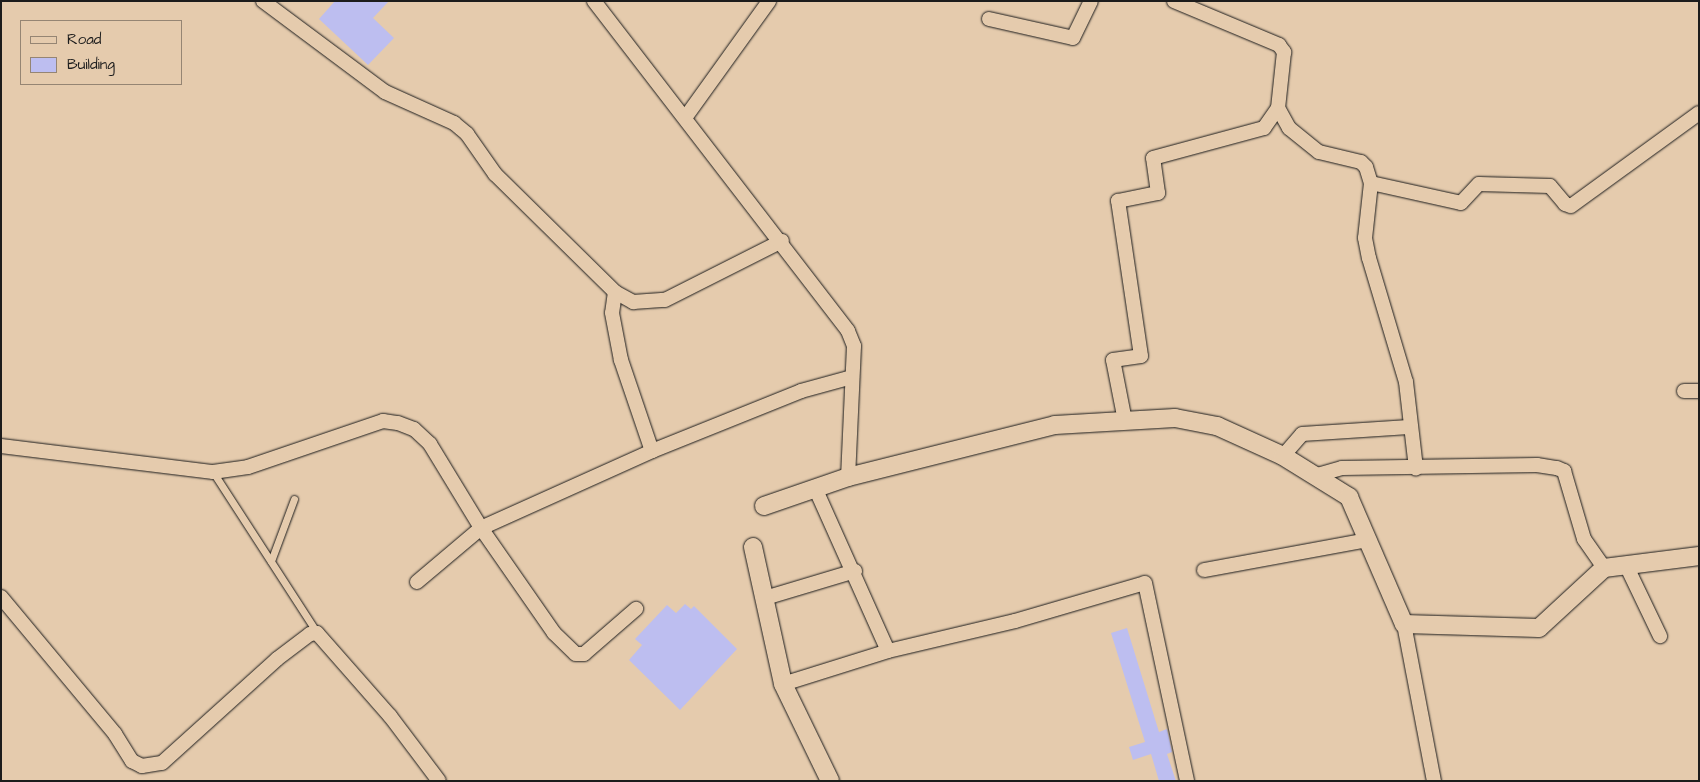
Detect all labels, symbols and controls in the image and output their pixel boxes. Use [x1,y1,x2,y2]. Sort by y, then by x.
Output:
legend [20,20,182,85]
text: Road [67,29,101,50]
text: Building [67,54,115,75]

